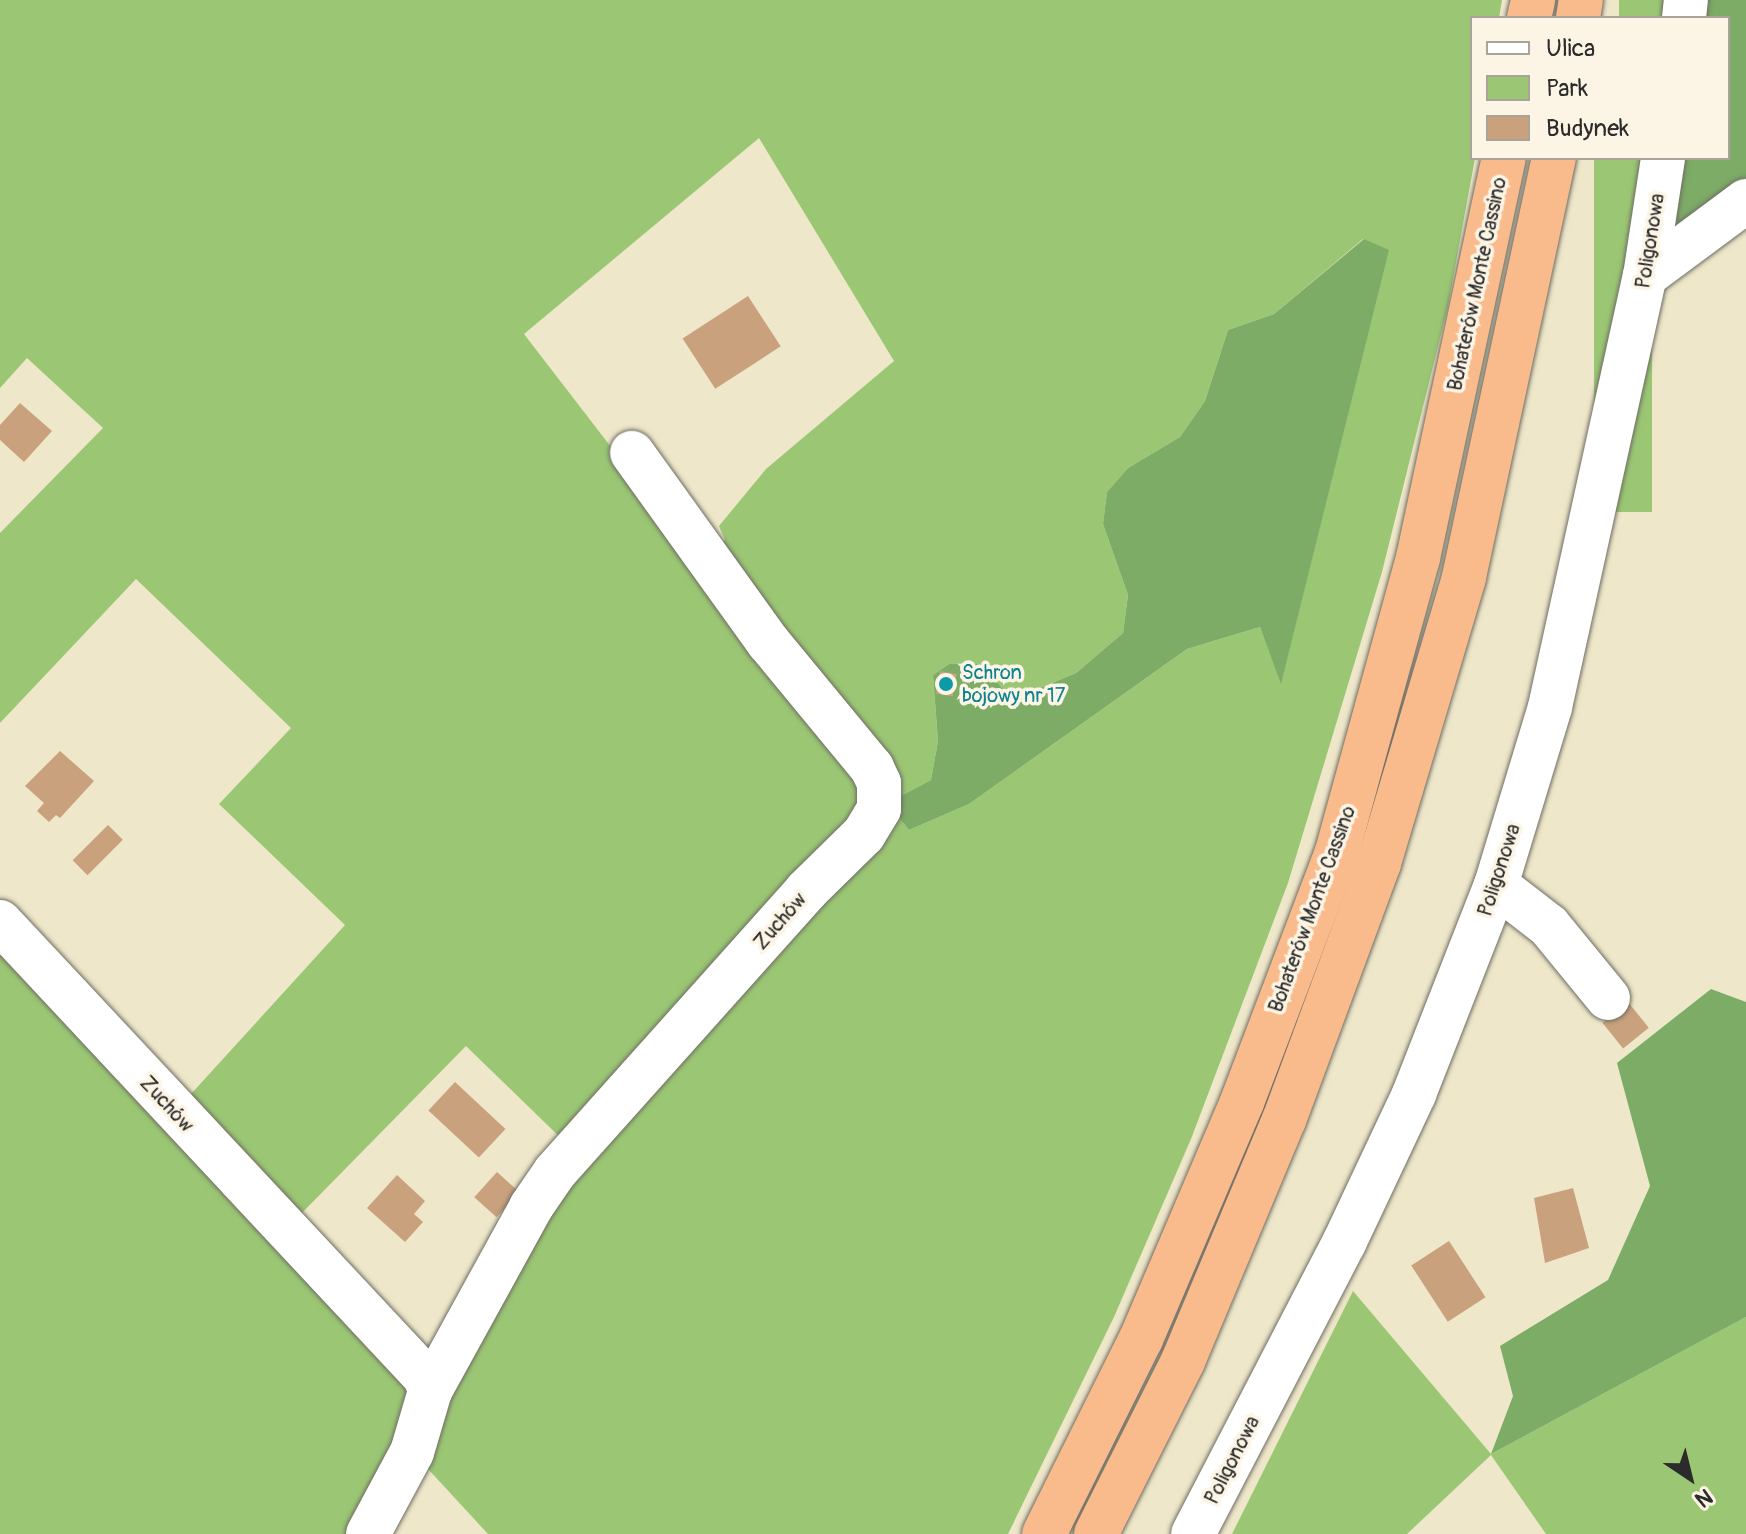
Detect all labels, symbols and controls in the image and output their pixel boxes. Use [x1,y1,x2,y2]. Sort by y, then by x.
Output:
legend [1470,16,1730,160]
text: Ulica [1546,34,1595,63]
text: Park [1546,74,1588,103]
text: Budynek [1546,114,1629,143]
street label: Bohaterów Monte Cassino [1443,175,1511,393]
street label: Poligonowa [1631,192,1669,290]
place label: Schron bojowy nr 17 [962,660,1065,707]
marker: Schron bojowy nr 17 [937,675,955,693]
street label: Bohaterów Monte Cassino [1264,803,1360,1015]
street label: Poligonowa [1473,821,1525,919]
street label: Zuchów [749,888,811,954]
street label: Zuchów [135,1071,199,1137]
street label: Poligonowa [1200,1412,1264,1508]
north arrow [1650,1438,1730,1518]
text: N [1690,1482,1718,1513]

